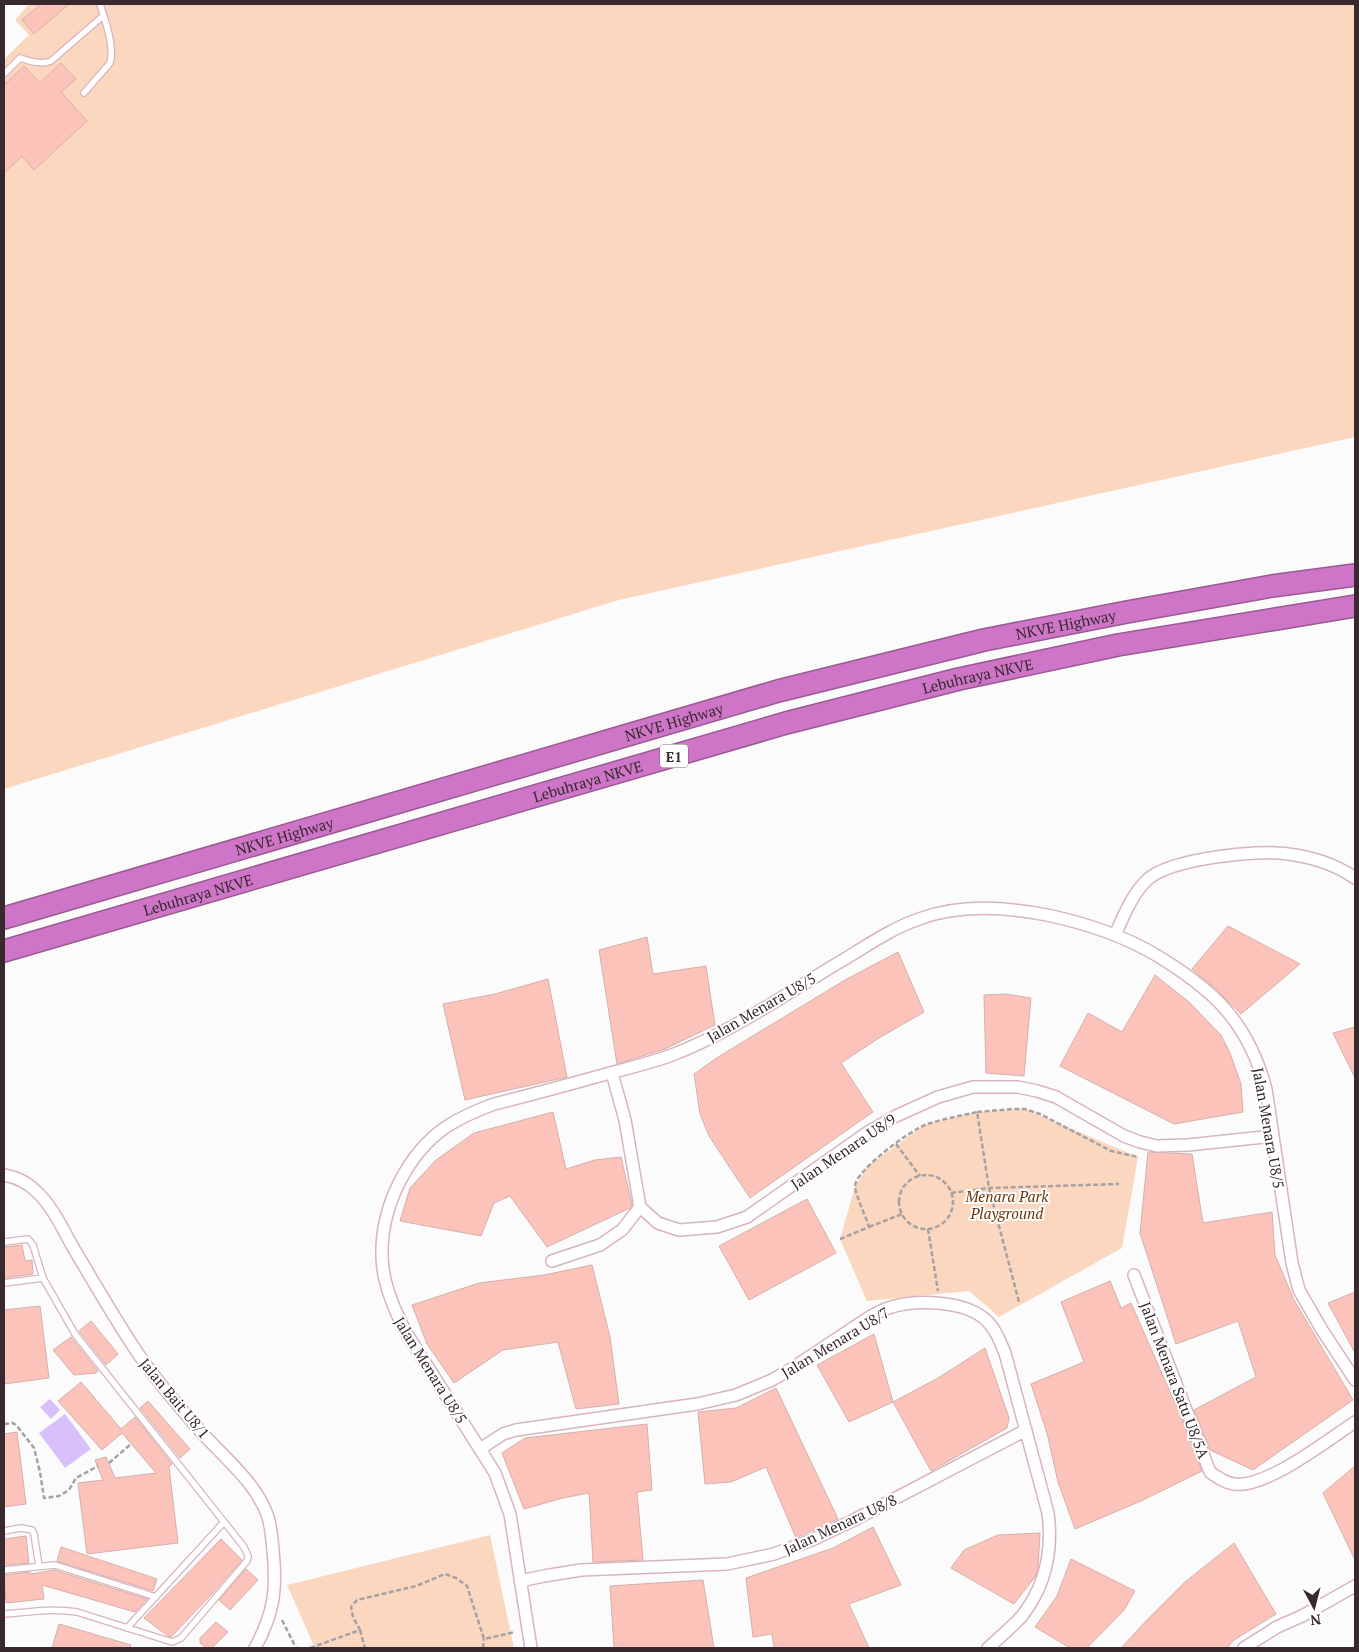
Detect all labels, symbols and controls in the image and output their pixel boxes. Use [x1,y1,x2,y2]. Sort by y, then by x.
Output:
street label: NKVE Highway [1014,604,1118,644]
street label: Lebuhraya NKVE [920,653,1035,698]
street label: NKVE Highway [622,698,726,745]
road number: E1 [660,744,688,768]
street label: Lebuhraya NKVE [531,755,645,806]
street label: NKVE Highway [233,812,336,860]
street label: Lebuhraya NKVE [141,869,255,920]
street label: Jalan Menara U8/5 [703,968,819,1046]
street label: Jalan Menara U8/5 [1249,1066,1289,1190]
street label: Jalan Menara U8/9 [787,1108,899,1194]
park label: Menara Park Playground [964,1186,1049,1223]
street label: Jalan Menara Satu U8/5A [1136,1299,1214,1462]
street label: Jalan Menara U8/7 [777,1302,893,1382]
street label: Jalan Menara U8/5 [390,1313,472,1427]
street label: Jalan Bait U8/1 [135,1354,215,1442]
street label: Jalan Menara U8/8 [780,1489,900,1559]
north arrow [1289,1582,1339,1632]
text: N [1309,1610,1322,1631]

